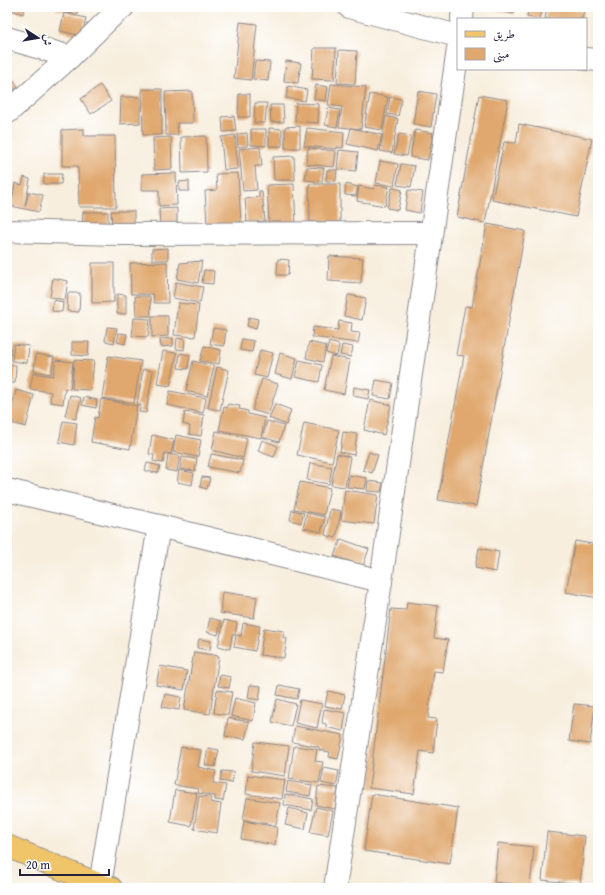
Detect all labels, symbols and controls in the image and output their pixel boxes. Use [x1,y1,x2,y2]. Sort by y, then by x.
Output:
north arrow [18,18,58,58]
legend [457,18,587,70]
text: طريق [493,25,515,42]
text: ش [39,33,57,47]
text: مبنى [493,45,509,63]
scale bar [20,851,109,877]
text: 20 m [26,856,50,873]

